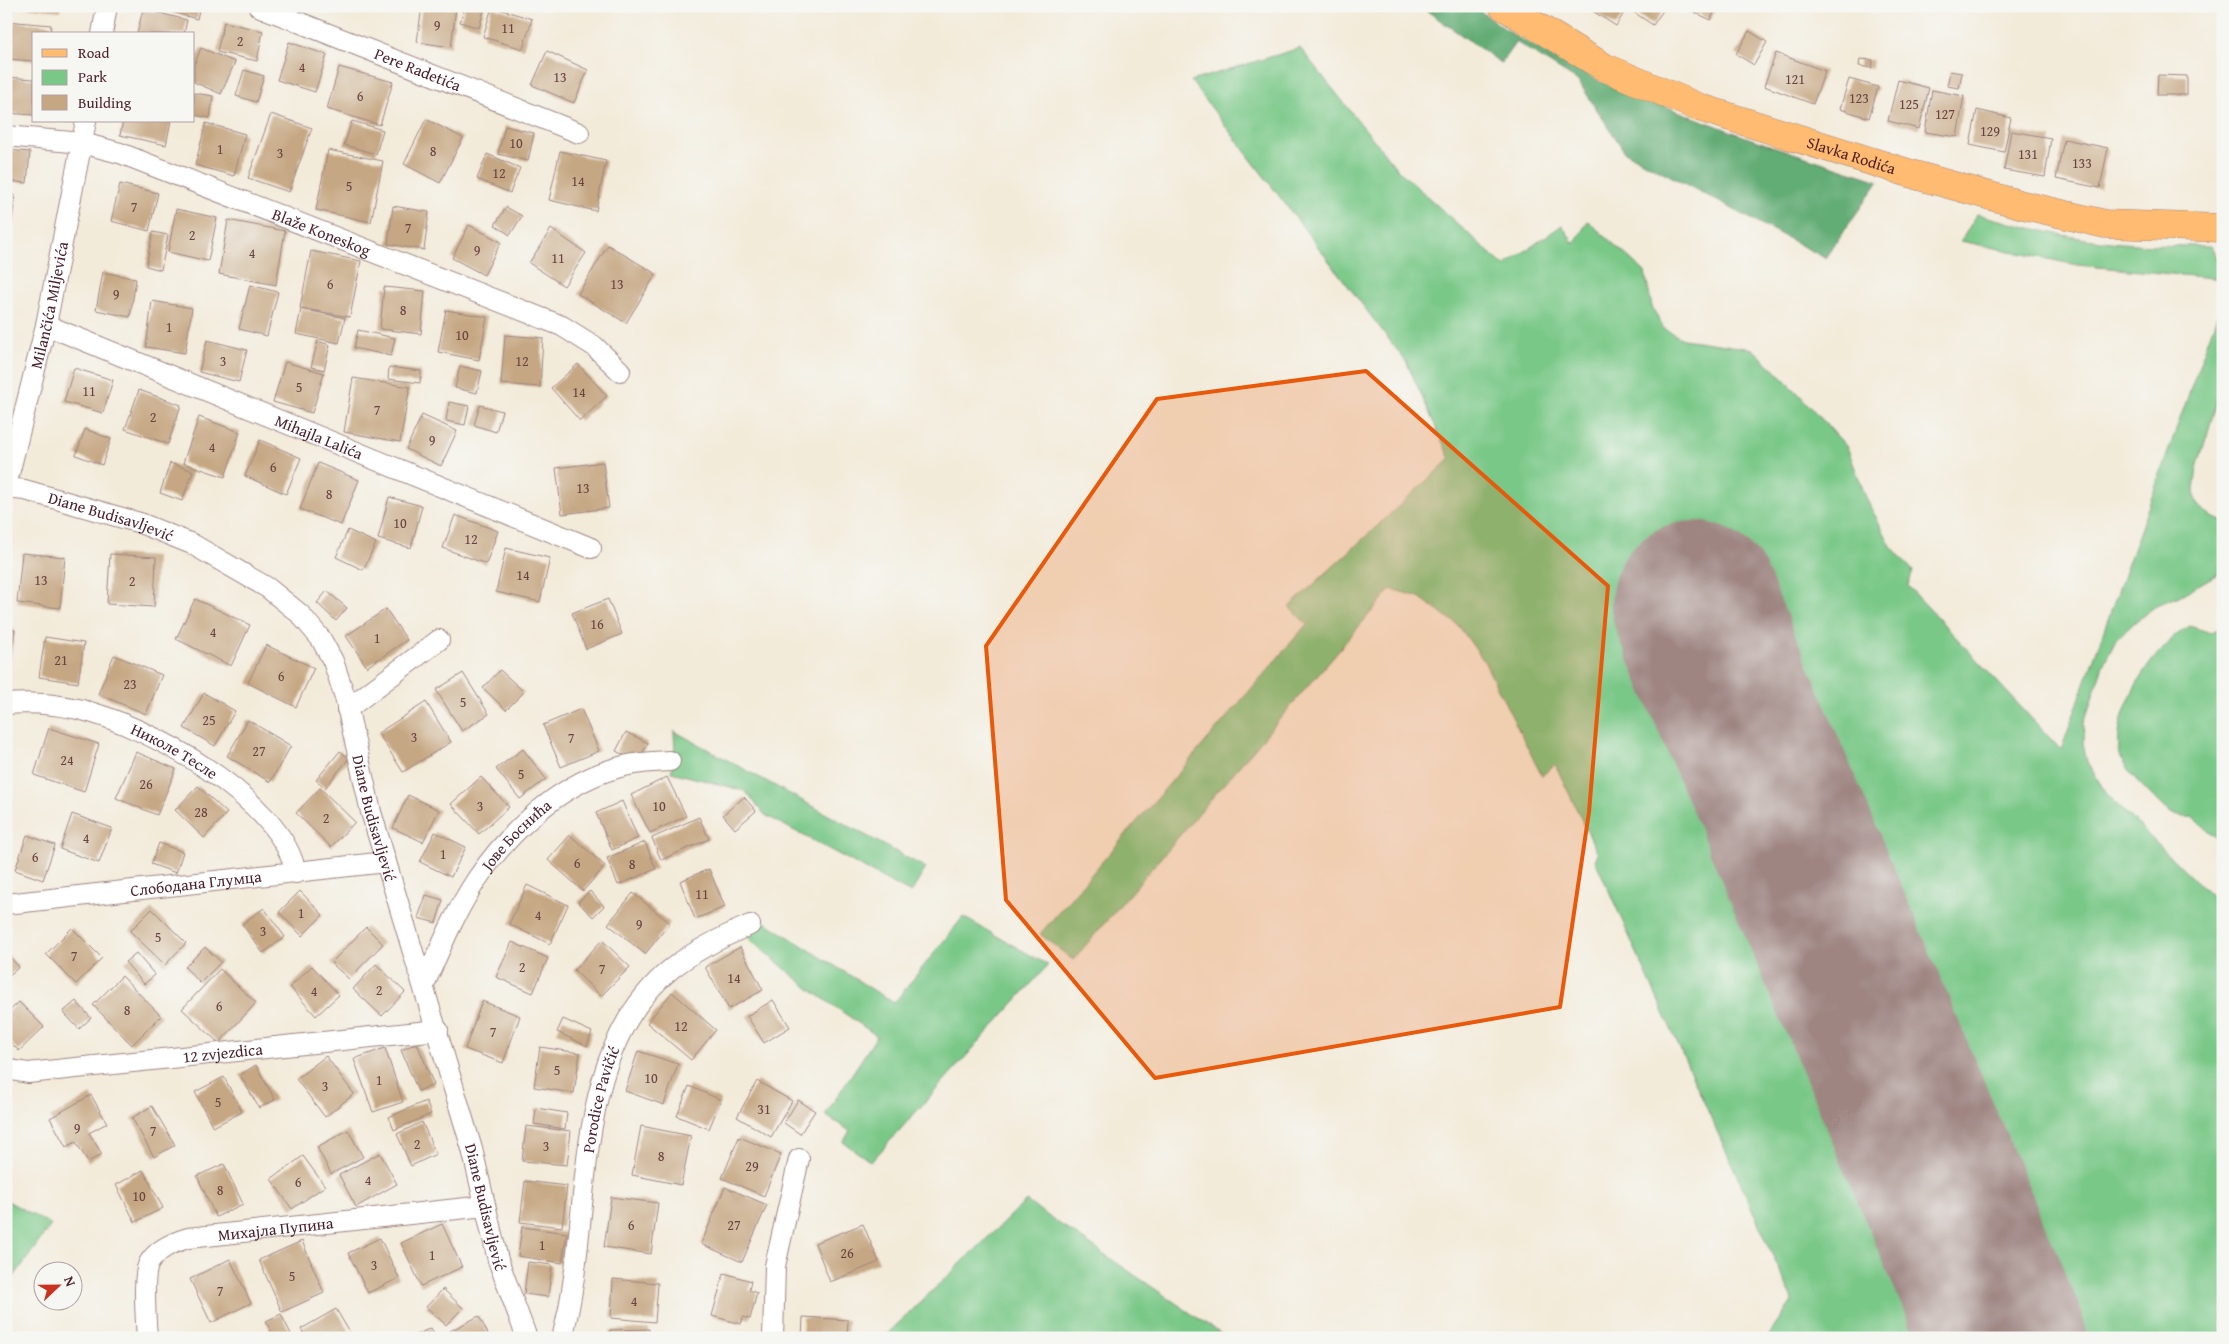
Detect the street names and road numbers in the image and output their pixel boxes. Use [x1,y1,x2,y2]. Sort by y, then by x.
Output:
street label: Pere Radetića [371,41,465,97]
street label: Slavka Rodića [1804,130,1899,180]
street label: Blaže Koneskog [269,202,374,262]
street label: Milančića Miljevića [24,239,74,371]
street label: Mihajla Lalića [271,408,367,466]
street label: Diane Budisavljević [46,485,177,547]
street label: Николе Тесле [127,717,223,785]
street label: Diane Budisavljević [346,752,403,884]
street label: Јове Боснића [474,793,557,877]
street label: Слободана Глумца [129,864,263,902]
street label: 12 zvjezdica [181,1036,264,1069]
street label: Porodice Pavičić [576,1042,625,1154]
street label: Diane Budisavljević [459,1140,513,1274]
street label: Михајла Пупина [217,1210,335,1247]

